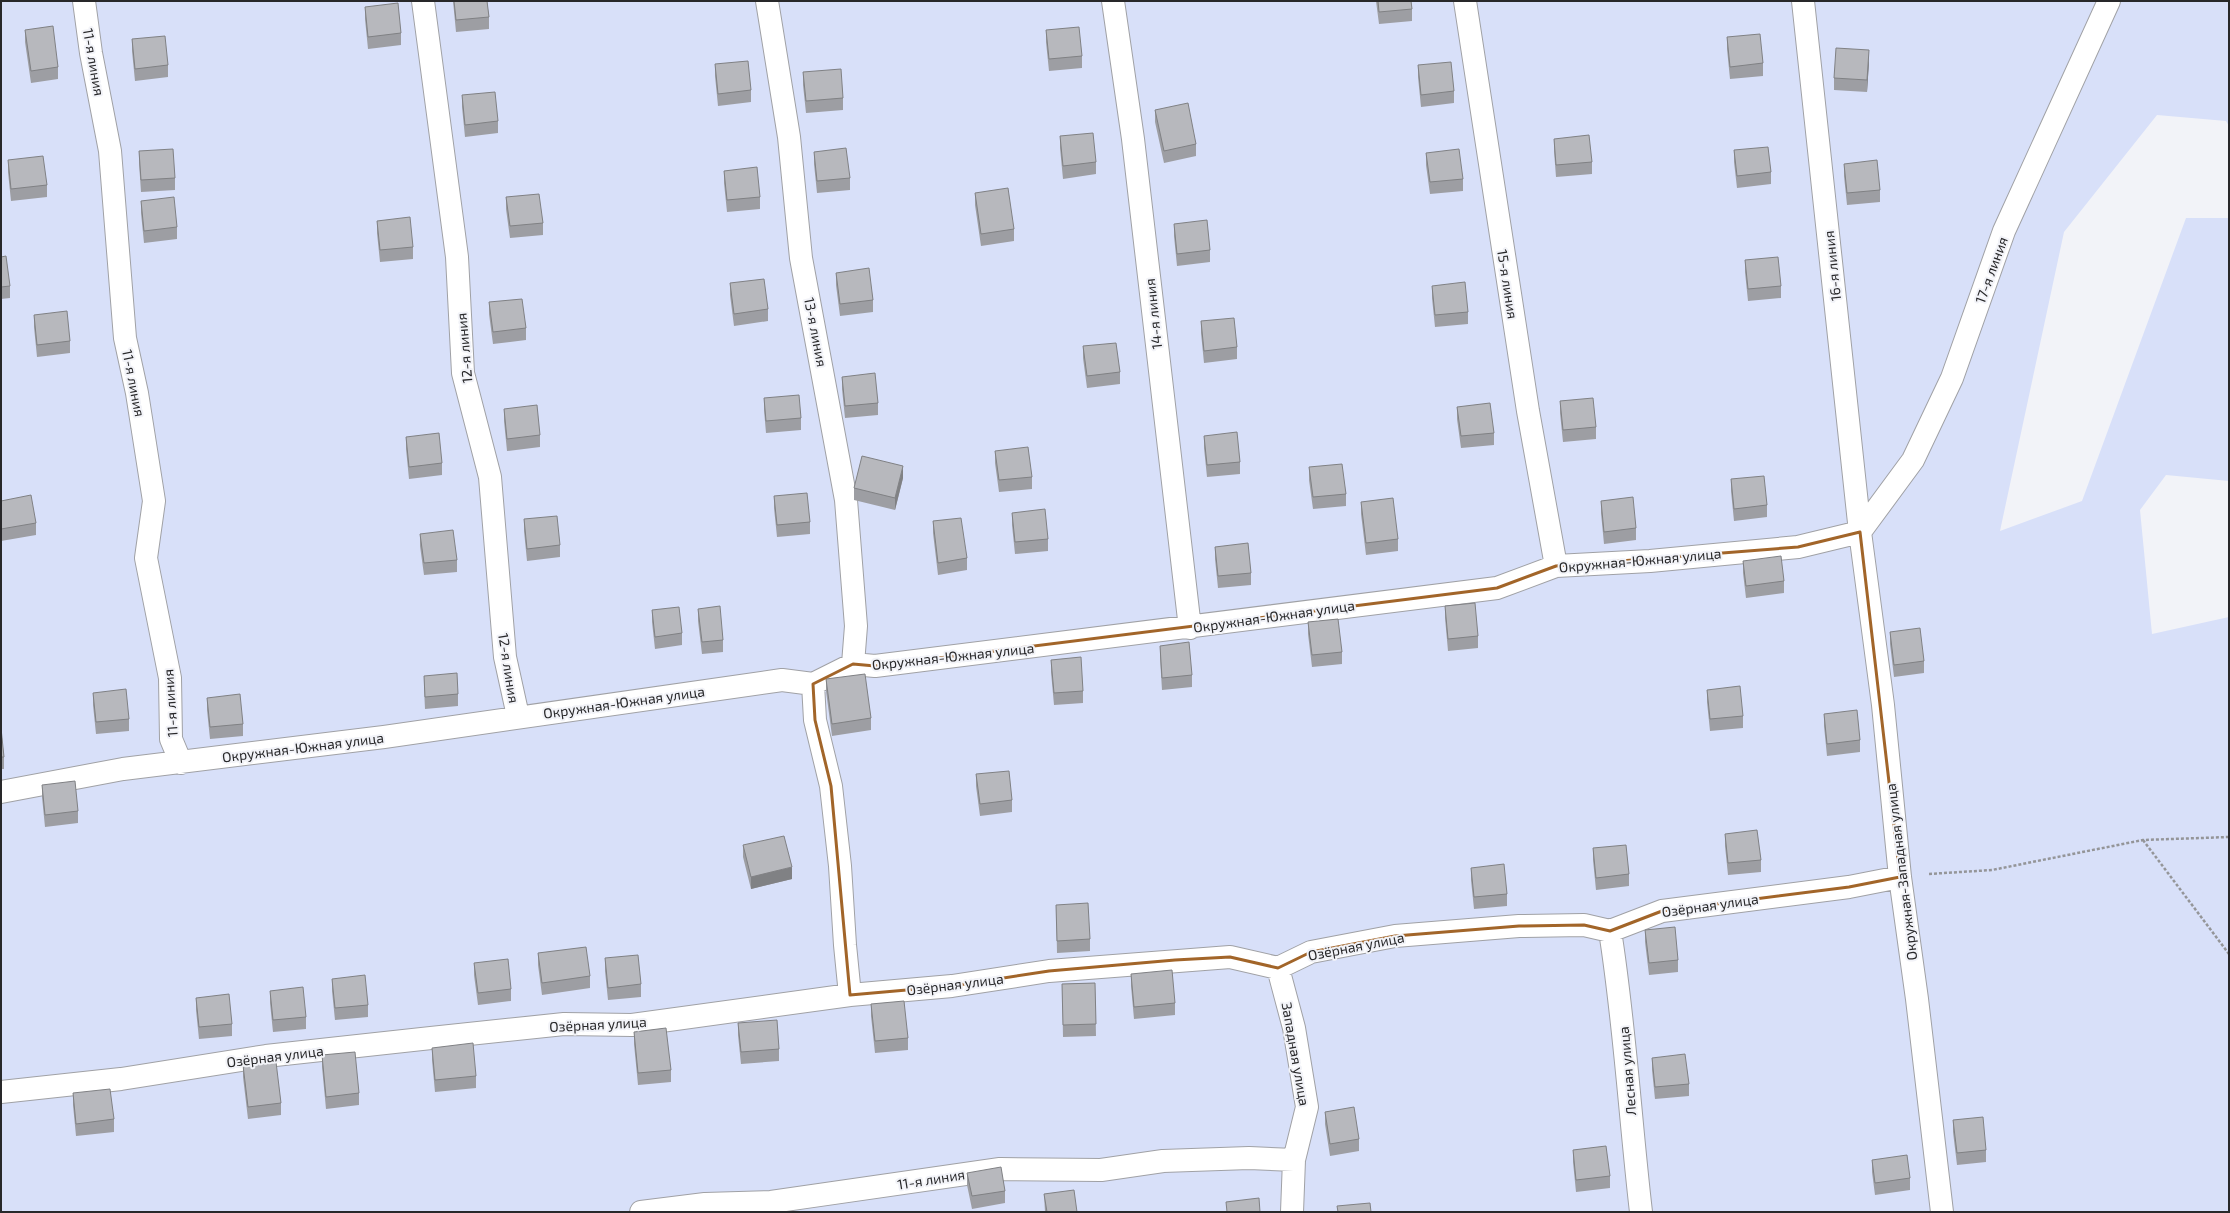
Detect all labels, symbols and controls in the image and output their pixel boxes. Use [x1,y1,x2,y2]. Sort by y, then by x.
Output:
street label: 11-я линия [80,27,108,97]
street label: 16-я линия [1820,230,1844,302]
street label: 17-я линия [1971,234,2011,306]
street label: 15-я линия [1494,248,1522,320]
street label: 14-я линия [1141,278,1165,350]
street label: 13-я линия [801,296,831,368]
street label: 12-я линия [452,312,476,384]
street label: 11-я линия [119,348,149,418]
street label: Окружная-Южная улица [1558,544,1722,576]
street label: Окружная-Южная улица [1192,596,1356,636]
street label: 12-я линия [495,632,523,704]
street label: Окружная-Южная улица [871,639,1035,673]
street label: 11-я линия [159,668,181,738]
street label: Окружная-Южная улица [542,682,706,722]
street label: Окружная-Южная улица [221,729,385,765]
street label: Окружная-Западная улица [1882,782,1920,962]
street label: Озёрная улица [1660,890,1760,920]
street label: Озёрная улица [1306,928,1406,964]
street label: Озёрная улица [905,970,1005,998]
street label: Западная улица [1279,1001,1313,1107]
street label: Озёрная улица [549,1013,647,1035]
street label: Лесная улица [1615,1026,1639,1116]
street label: Озёрная улица [225,1042,325,1070]
street label: 11-я линия [896,1165,966,1193]

